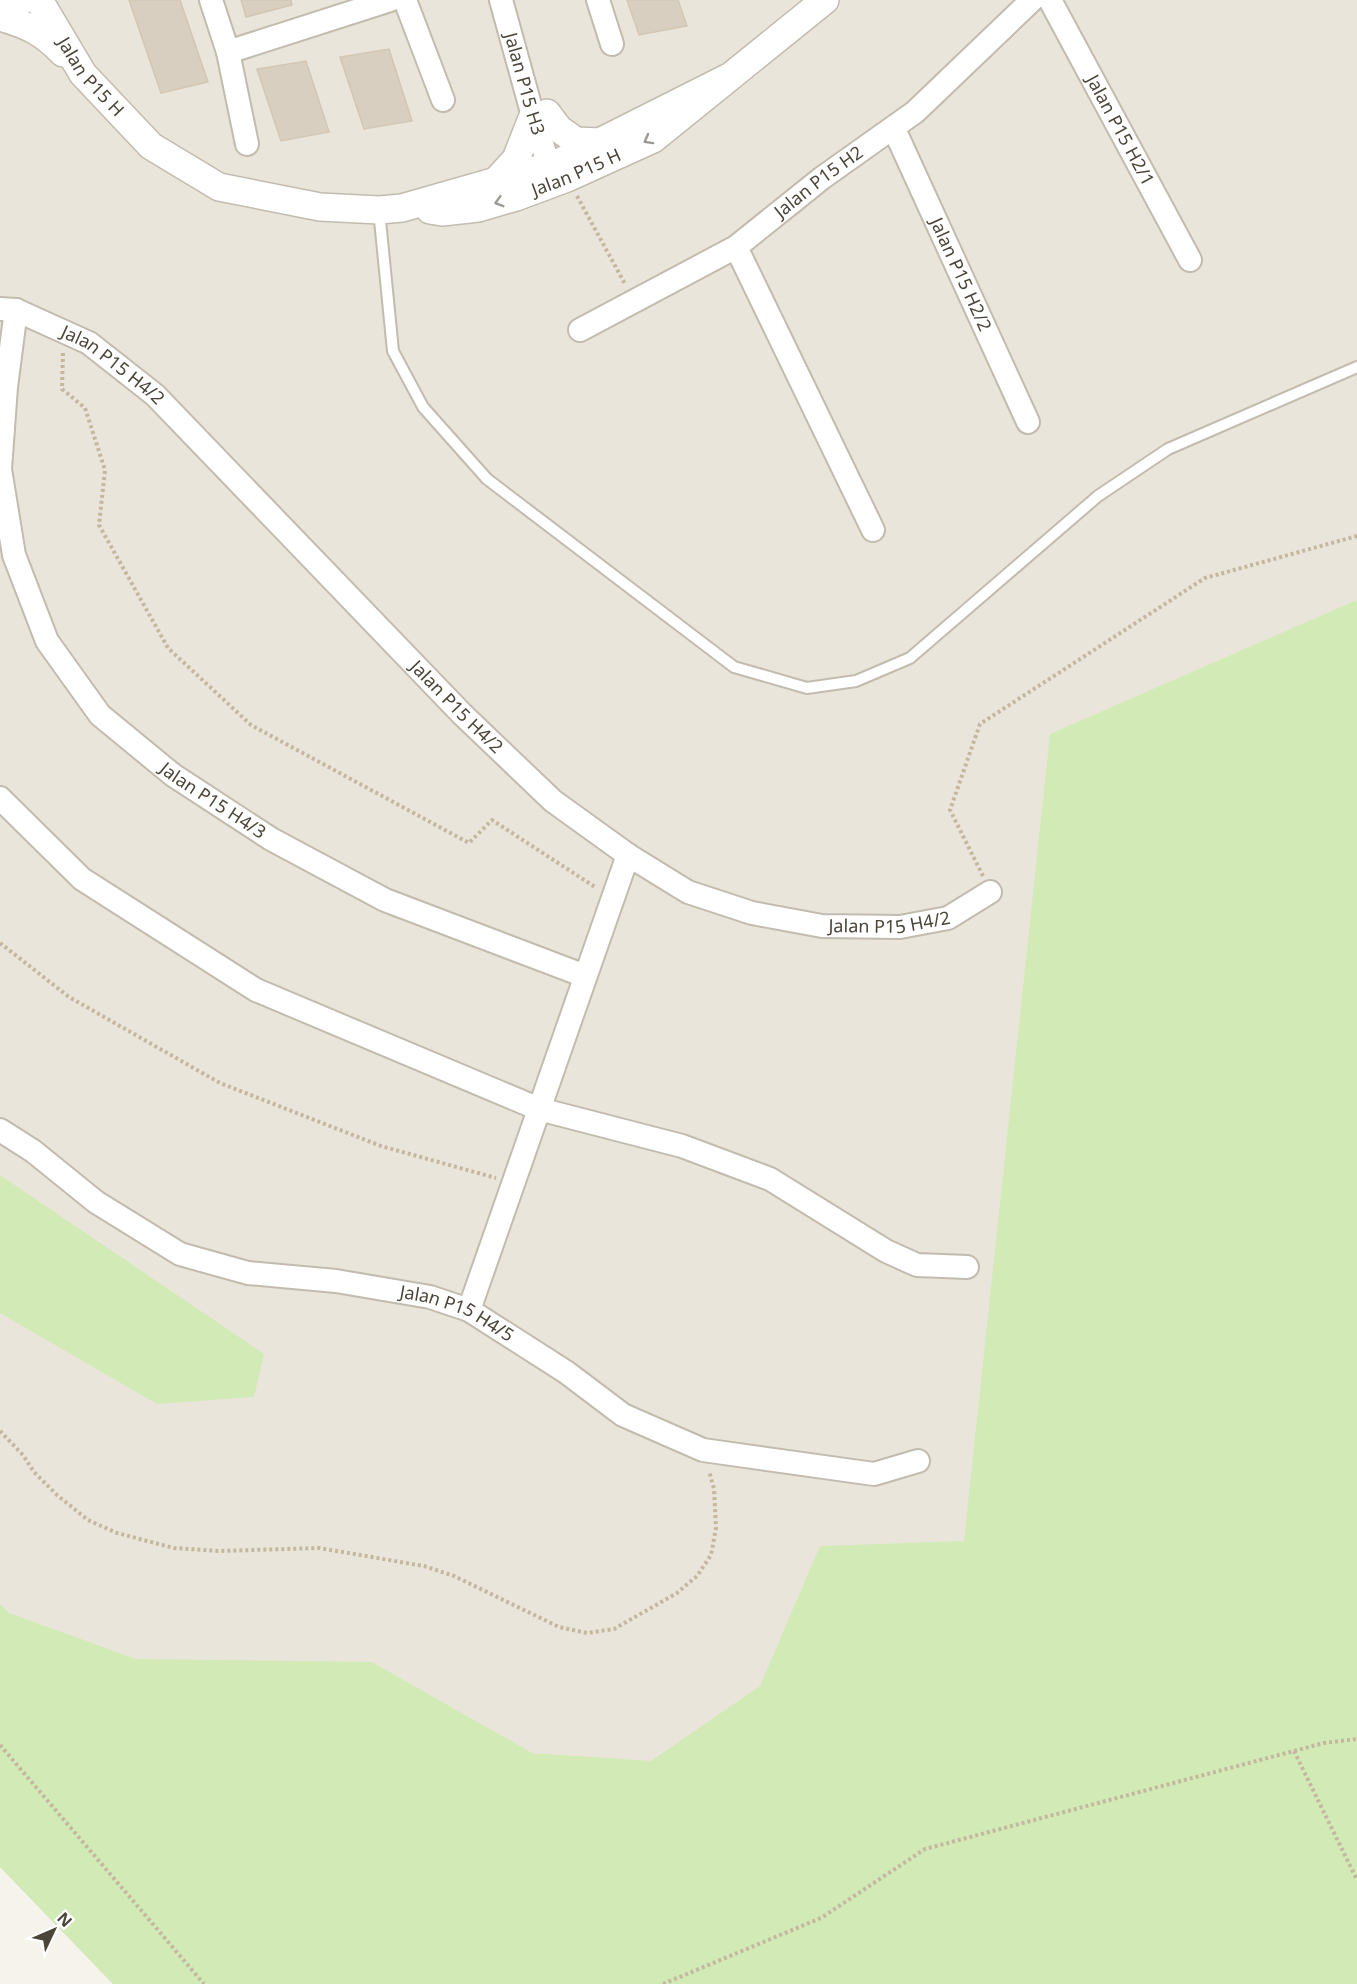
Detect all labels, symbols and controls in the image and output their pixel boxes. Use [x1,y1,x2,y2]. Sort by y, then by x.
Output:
street label: Jalan P15 H3 [499,28,551,138]
street label: Jalan P15 H [52,31,130,121]
street label: Jalan P15 H2/1 [1081,68,1161,189]
one-way arrow [644,133,654,144]
street label: Jalan P15 H2 [767,140,867,224]
street label: Jalan P15 H [526,142,625,202]
one-way arrow [494,195,505,207]
street label: Jalan P15 H2/2 [924,212,998,335]
street label: Jalan P15 H4/2 [56,318,171,409]
street label: Jalan P15 H4/2 [404,653,509,758]
street label: Jalan P15 H4/3 [154,755,271,844]
street label: Jalan P15 H4/2 [826,905,952,939]
street label: Jalan P15 H4/5 [396,1279,519,1347]
north arrow [24,1900,84,1960]
text: N [52,1907,77,1932]

